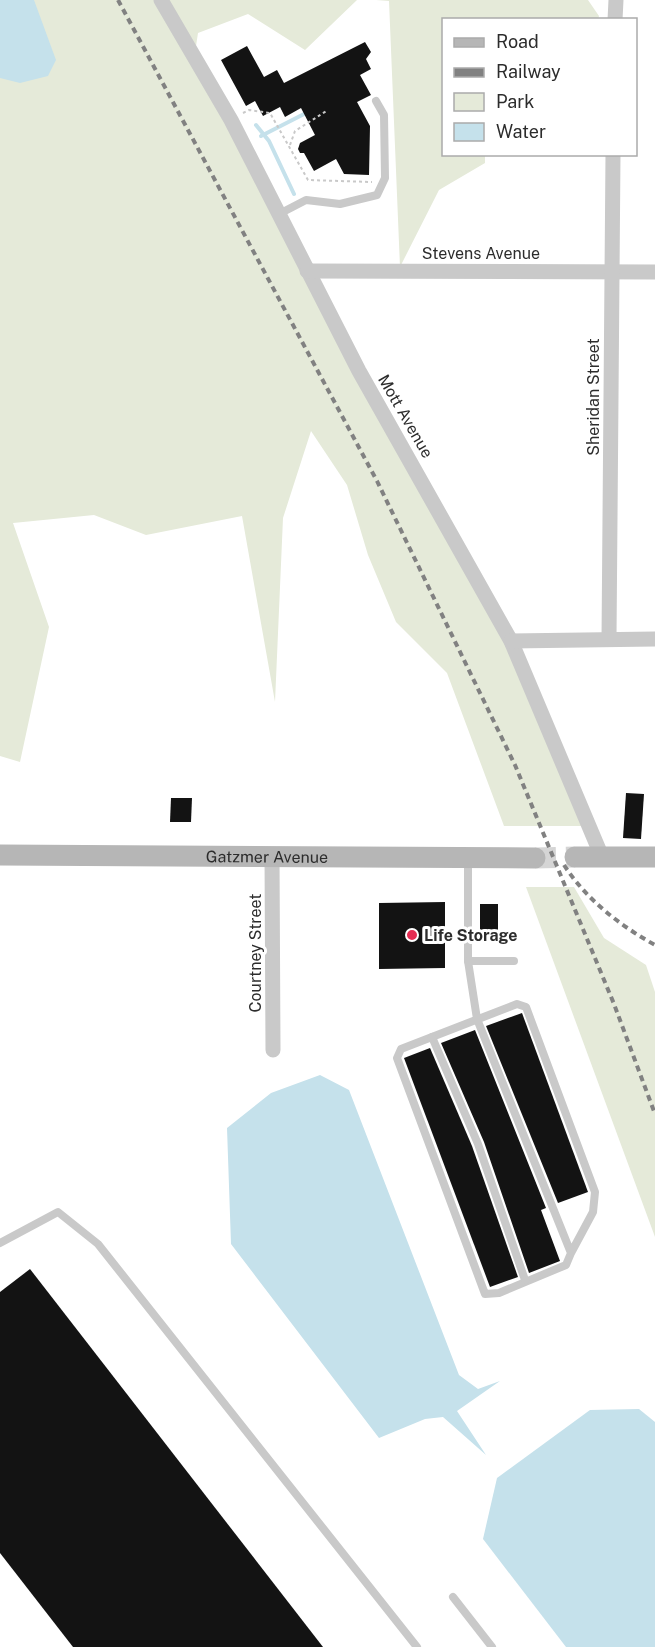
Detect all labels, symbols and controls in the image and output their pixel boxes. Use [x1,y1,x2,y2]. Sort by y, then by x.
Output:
legend [442,18,637,156]
text: Road [496,31,539,52]
text: Railway [496,61,561,82]
text: Park [496,91,534,112]
text: Water [496,121,546,142]
street label: Stevens Avenue [422,244,540,263]
street label: Sheridan Street [584,338,603,456]
street label: Mott Avenue [374,371,437,461]
street label: Gatzmer Avenue [206,847,328,867]
street label: Courtney Street [246,894,265,1012]
place label: Life Storage [424,926,518,945]
marker: Life Storage [405,928,419,942]

